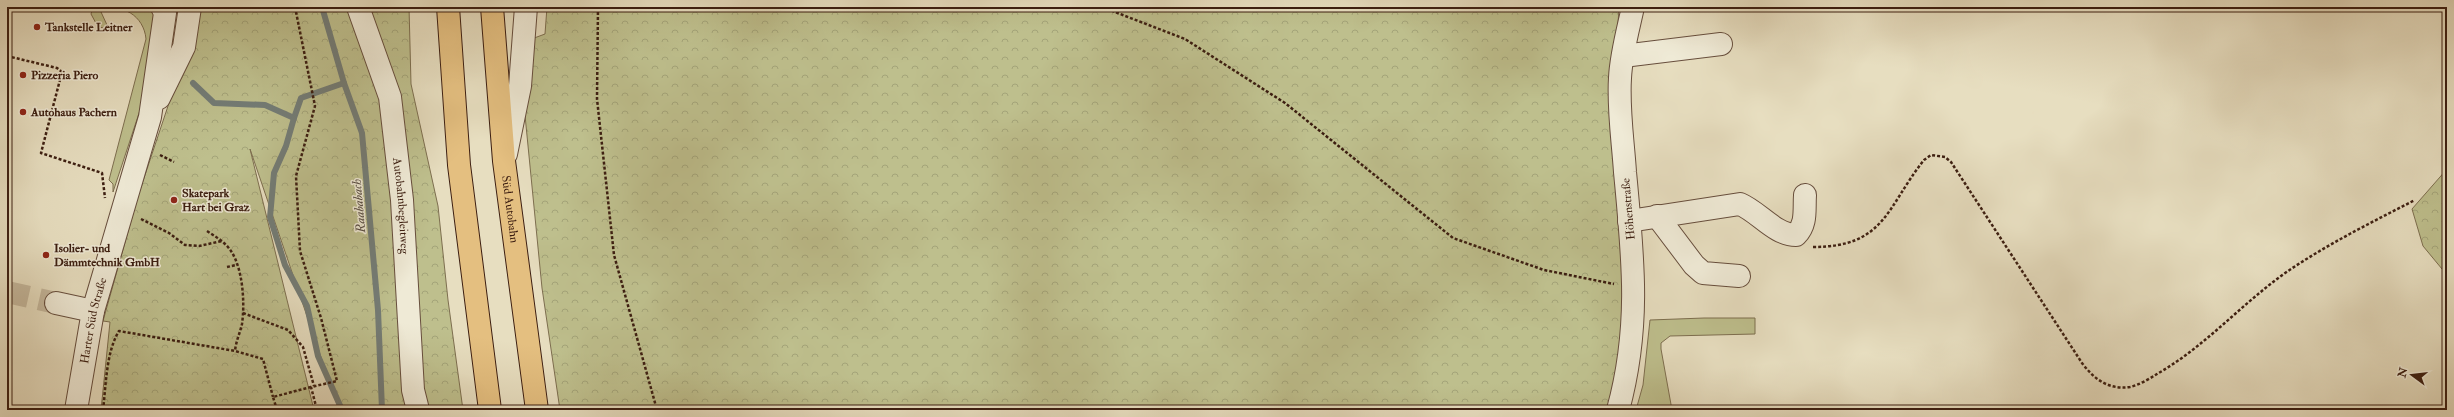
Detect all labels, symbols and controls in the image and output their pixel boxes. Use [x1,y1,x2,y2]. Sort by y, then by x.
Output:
place label: Tankstelle Leitner [44,20,133,35]
marker: Tankstelle Leitner [32,22,42,32]
place label: Pizzeria Piero [31,68,98,83]
marker: Pizzeria Piero [18,70,28,80]
place label: Autohaus Pachern [30,105,118,120]
marker: Autohaus Pachern [18,107,28,117]
street label: Autobahnbegleitweg [389,156,412,256]
street label: Süd Autobahn [498,174,522,244]
water label: Raababach [349,178,369,234]
street label: Höhenstraße [1618,178,1639,240]
place label: Skatepark Hart bei Graz [182,186,250,215]
marker: Skatepark Hart bei Graz [169,195,179,205]
place label: Isolier- und Dämmtechnik GmbH [54,241,160,270]
marker: Isolier- und Dämmtechnik GmbH [41,250,51,260]
street label: Harter Süd Straße [77,276,110,365]
north arrow [2392,355,2432,395]
text: N [2395,365,2411,380]

